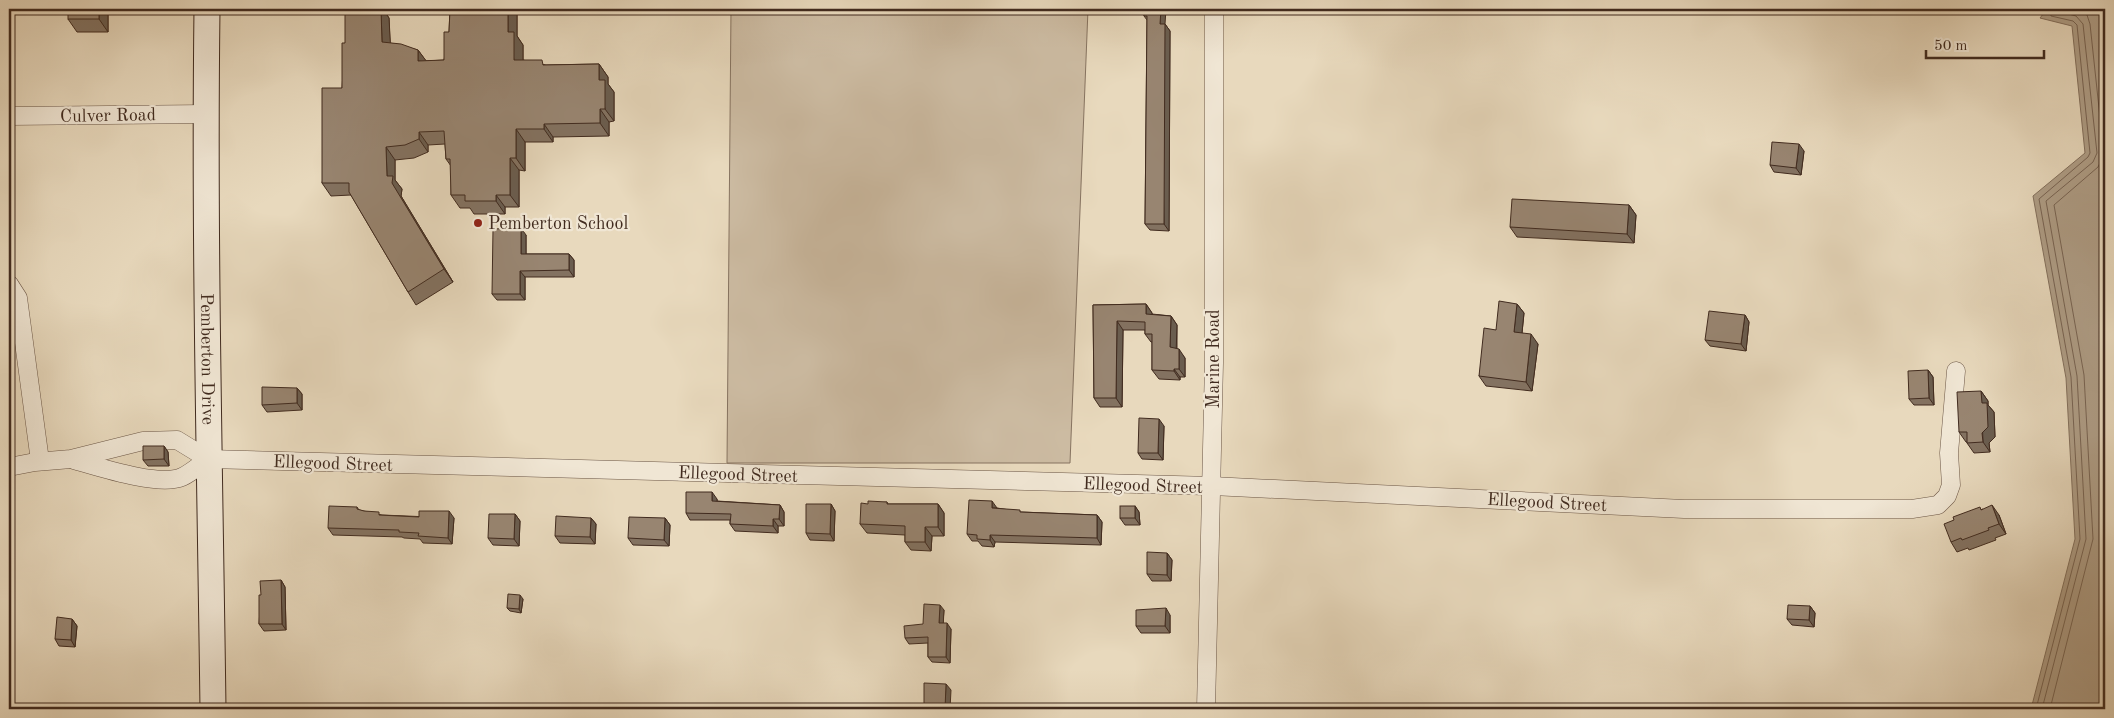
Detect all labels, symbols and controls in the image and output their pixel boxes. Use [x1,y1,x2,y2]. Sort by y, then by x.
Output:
scale bar [1926,28,2044,60]
text: 50 m [1934,39,1968,54]
street label: Culver Road [60,106,156,126]
place label: Pemberton School [488,215,628,233]
marker: Pemberton School [472,217,484,229]
street label: Pemberton Drive [197,293,217,425]
street label: Marine Road [1205,309,1223,409]
street label: Ellegood Street [273,453,393,475]
street label: Ellegood Street [678,464,798,486]
street label: Ellegood Street [1083,475,1203,497]
street label: Ellegood Street [1486,491,1607,515]

